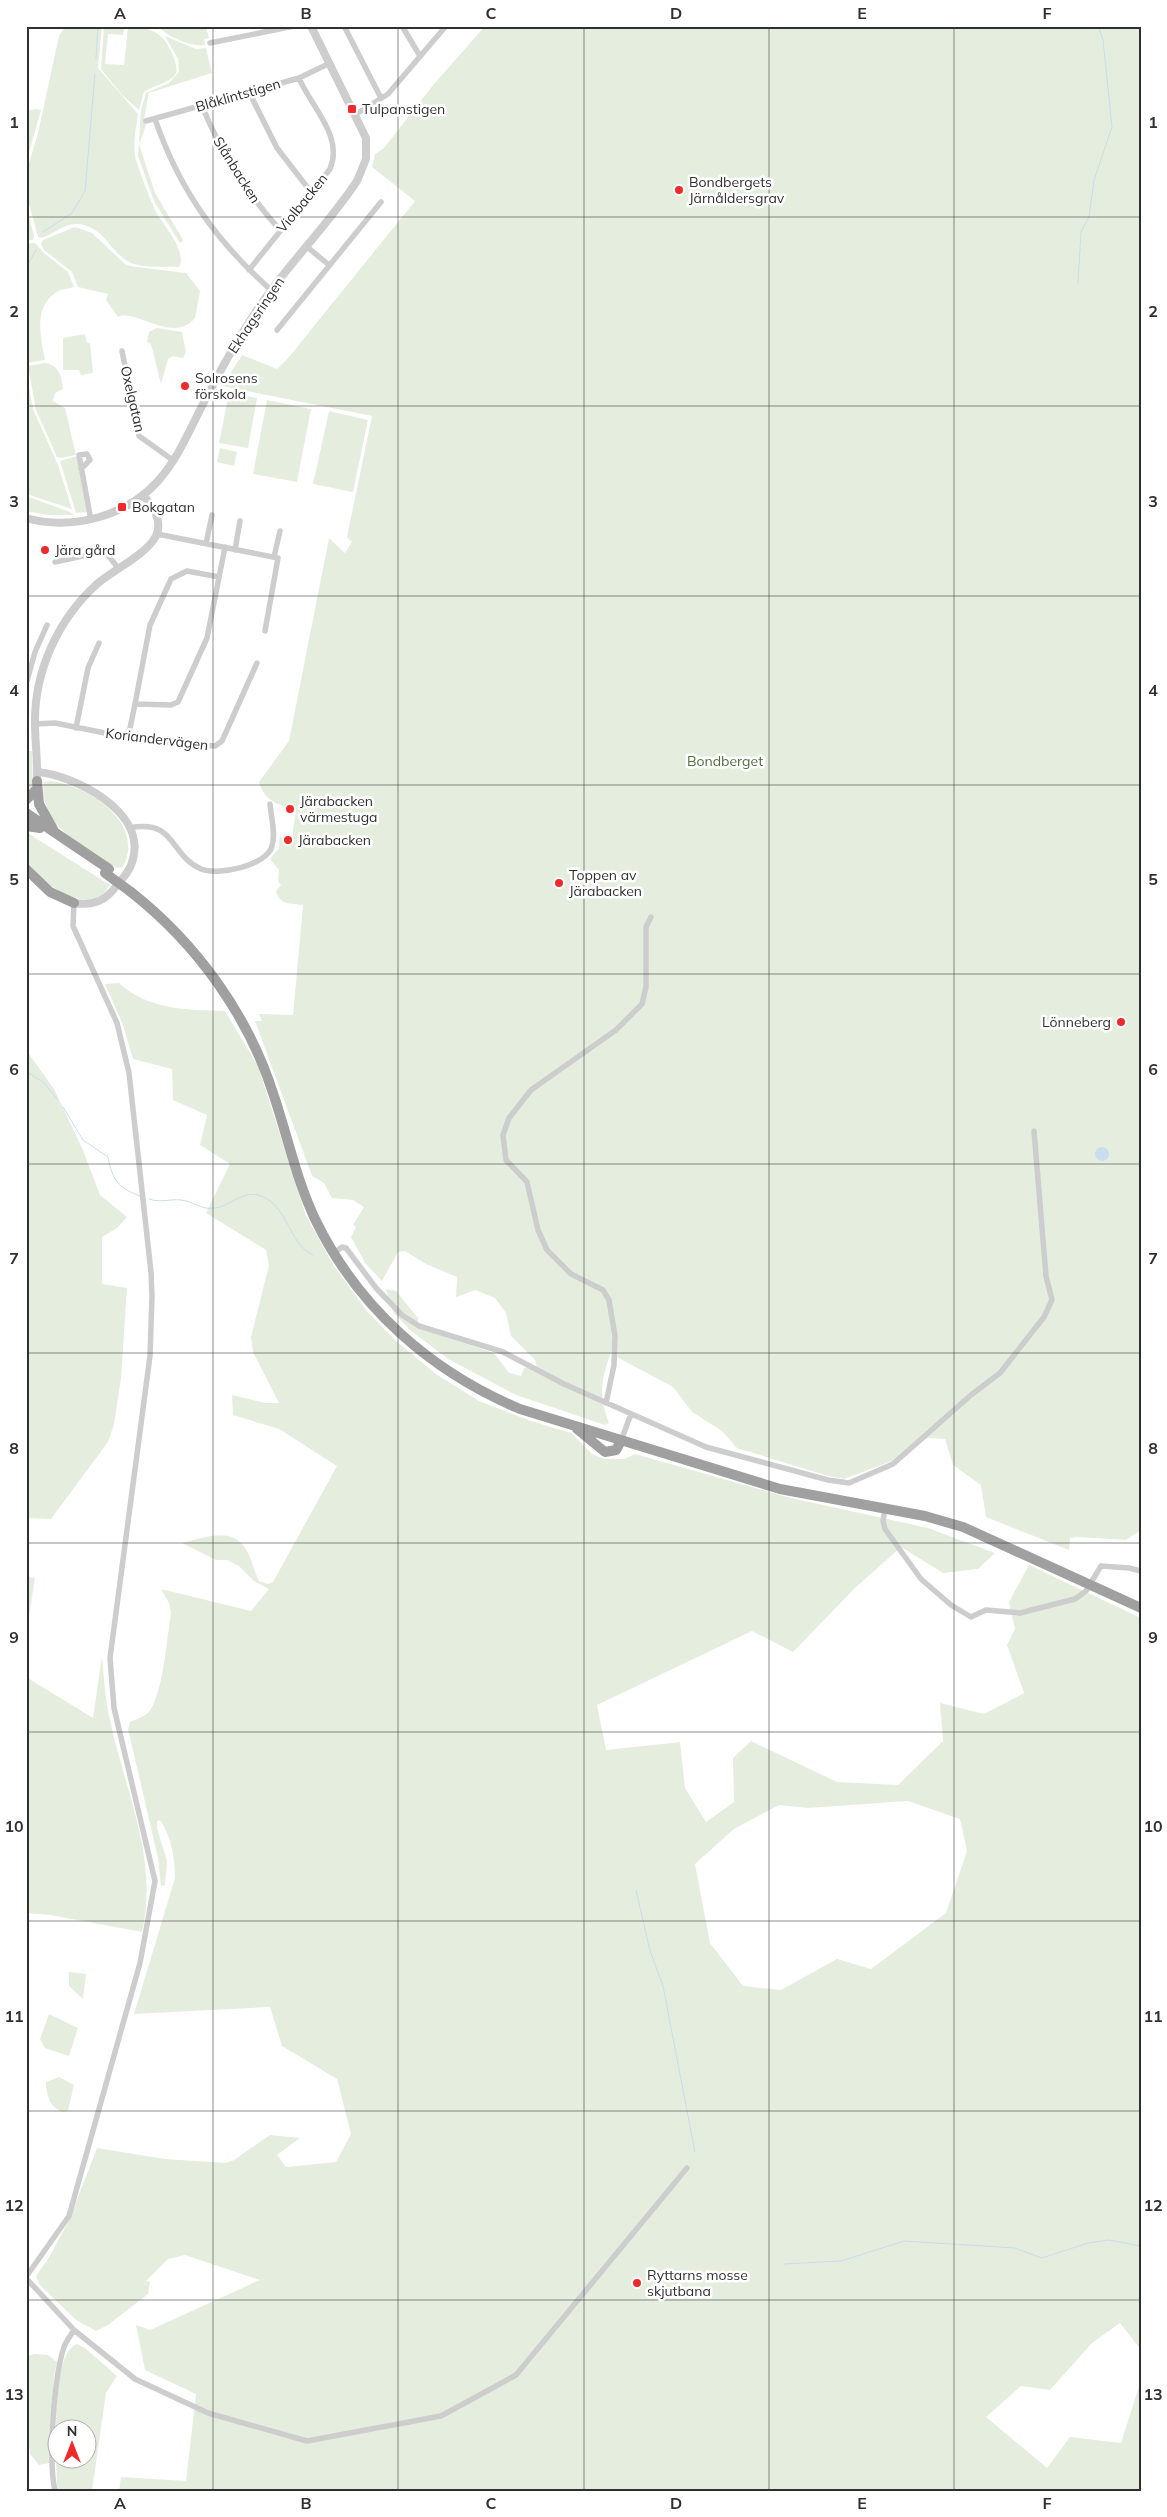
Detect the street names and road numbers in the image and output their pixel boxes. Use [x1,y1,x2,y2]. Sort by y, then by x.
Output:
street label: Blåklintstigen [193,74,283,116]
street label: Slånbacken [209,133,265,207]
street label: Violbacken [273,170,331,236]
street label: Ekhagsringen [224,273,288,357]
street label: Oxelgatan [117,364,149,434]
street label: Koriandervägen [105,724,209,754]

